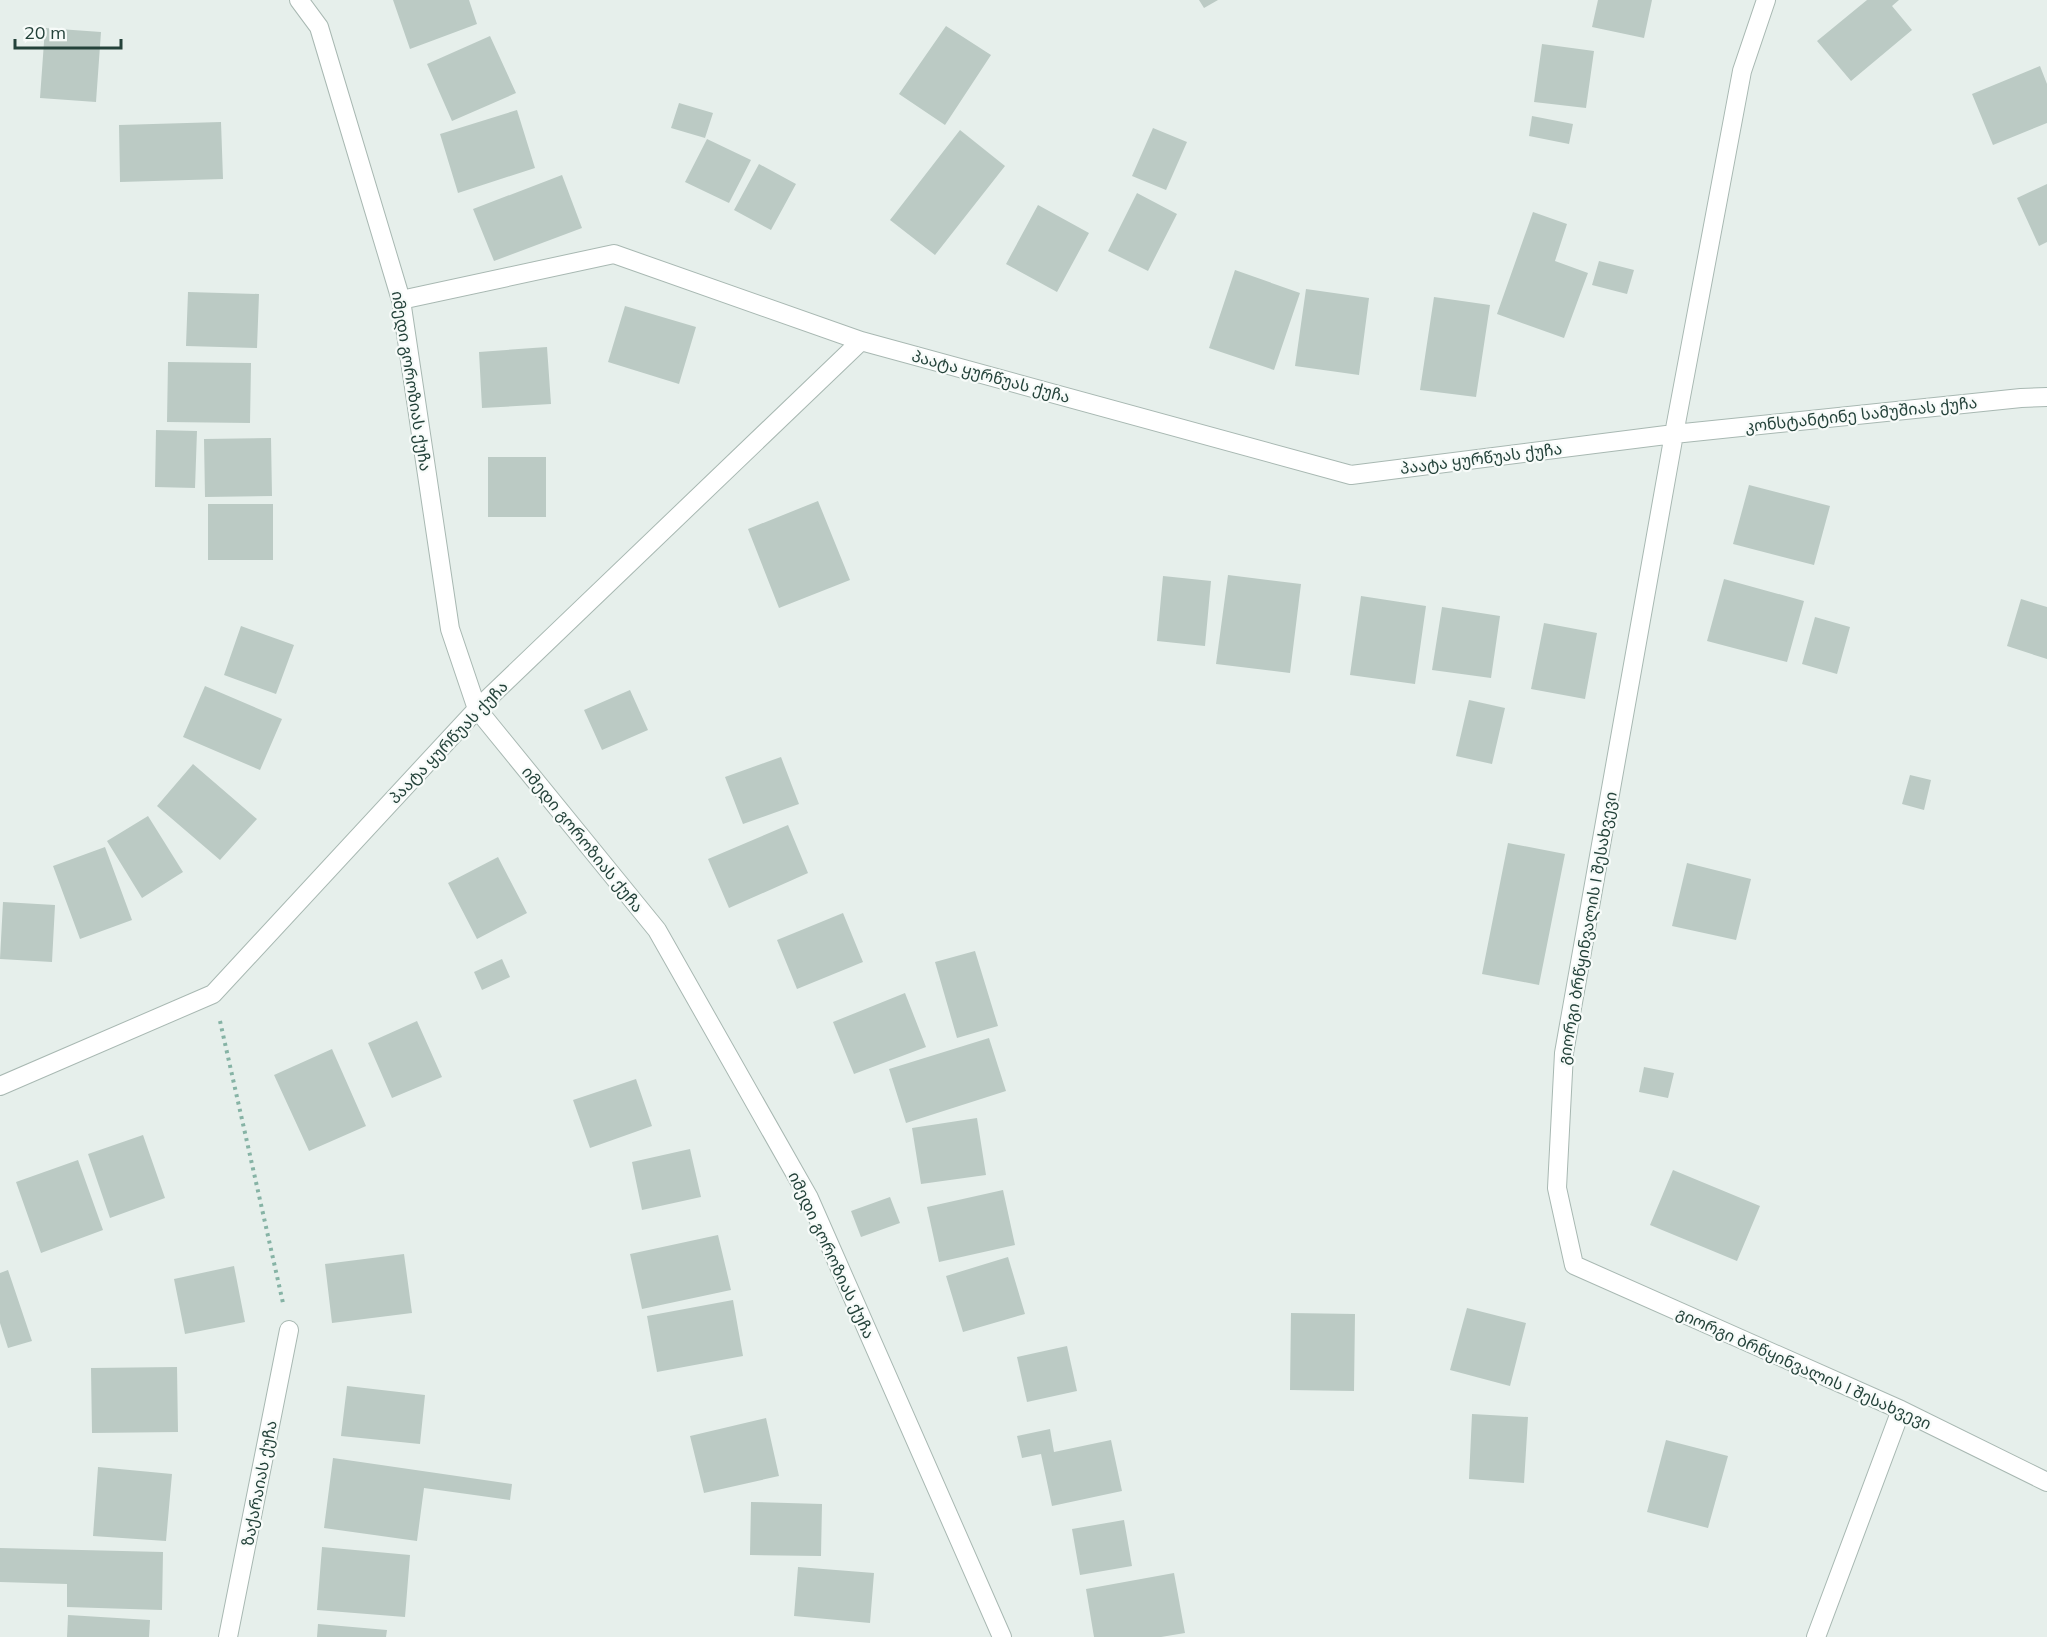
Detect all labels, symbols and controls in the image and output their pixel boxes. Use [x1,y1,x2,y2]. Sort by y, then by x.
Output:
scale bar [15,12,122,50]
text: 20 m [24,21,66,44]
street label: იმედი გოროზიას ქუჩა [387,289,436,473]
street label: პაატა ყურწუას ქუჩა [910,345,1072,407]
street label: კონსტანტინე სამუშიას ქუჩა [1744,392,1978,436]
street label: პაატა ყურწუას ქუჩა [1399,438,1563,478]
street label: პაატა ყურწუას ქუჩა [384,676,512,808]
street label: იმედი გოროზიას ქუჩა [517,762,648,917]
street label: გიორგი ბრწყინვალის I შესახვევი [1553,790,1622,1066]
street label: იმედი გოროზიას ქუჩა [784,1168,880,1342]
street label: გიორგი ბრწყინვალის I შესახვევი [1673,1303,1935,1434]
street label: ზაქარაიას ქუჩა [237,1419,281,1547]

